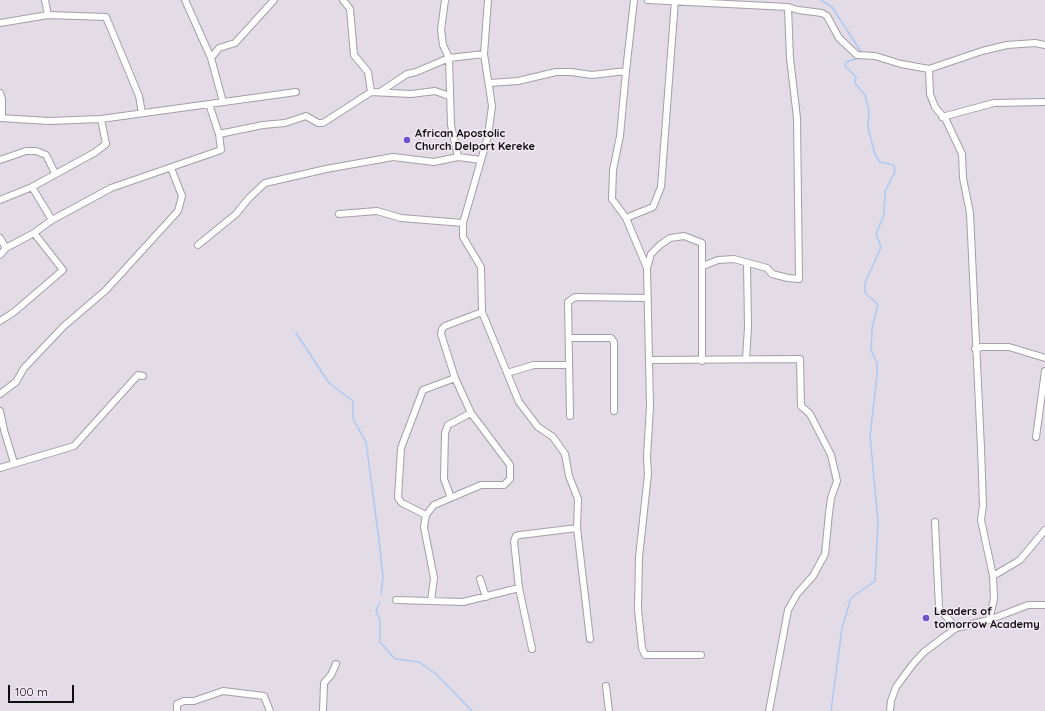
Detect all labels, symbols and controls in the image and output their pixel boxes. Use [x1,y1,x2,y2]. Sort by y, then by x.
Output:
place label: African Apostolic Church Delport Kereke [415,127,535,153]
marker: African Apostolic Church Delport Kereke [402,135,412,145]
place label: Leaders of tomorrow Academy [934,605,1040,631]
marker: Leaders of tomorrow Academy [921,613,931,623]
scale bar [10,677,76,703]
text: 100 m [15,684,48,699]

